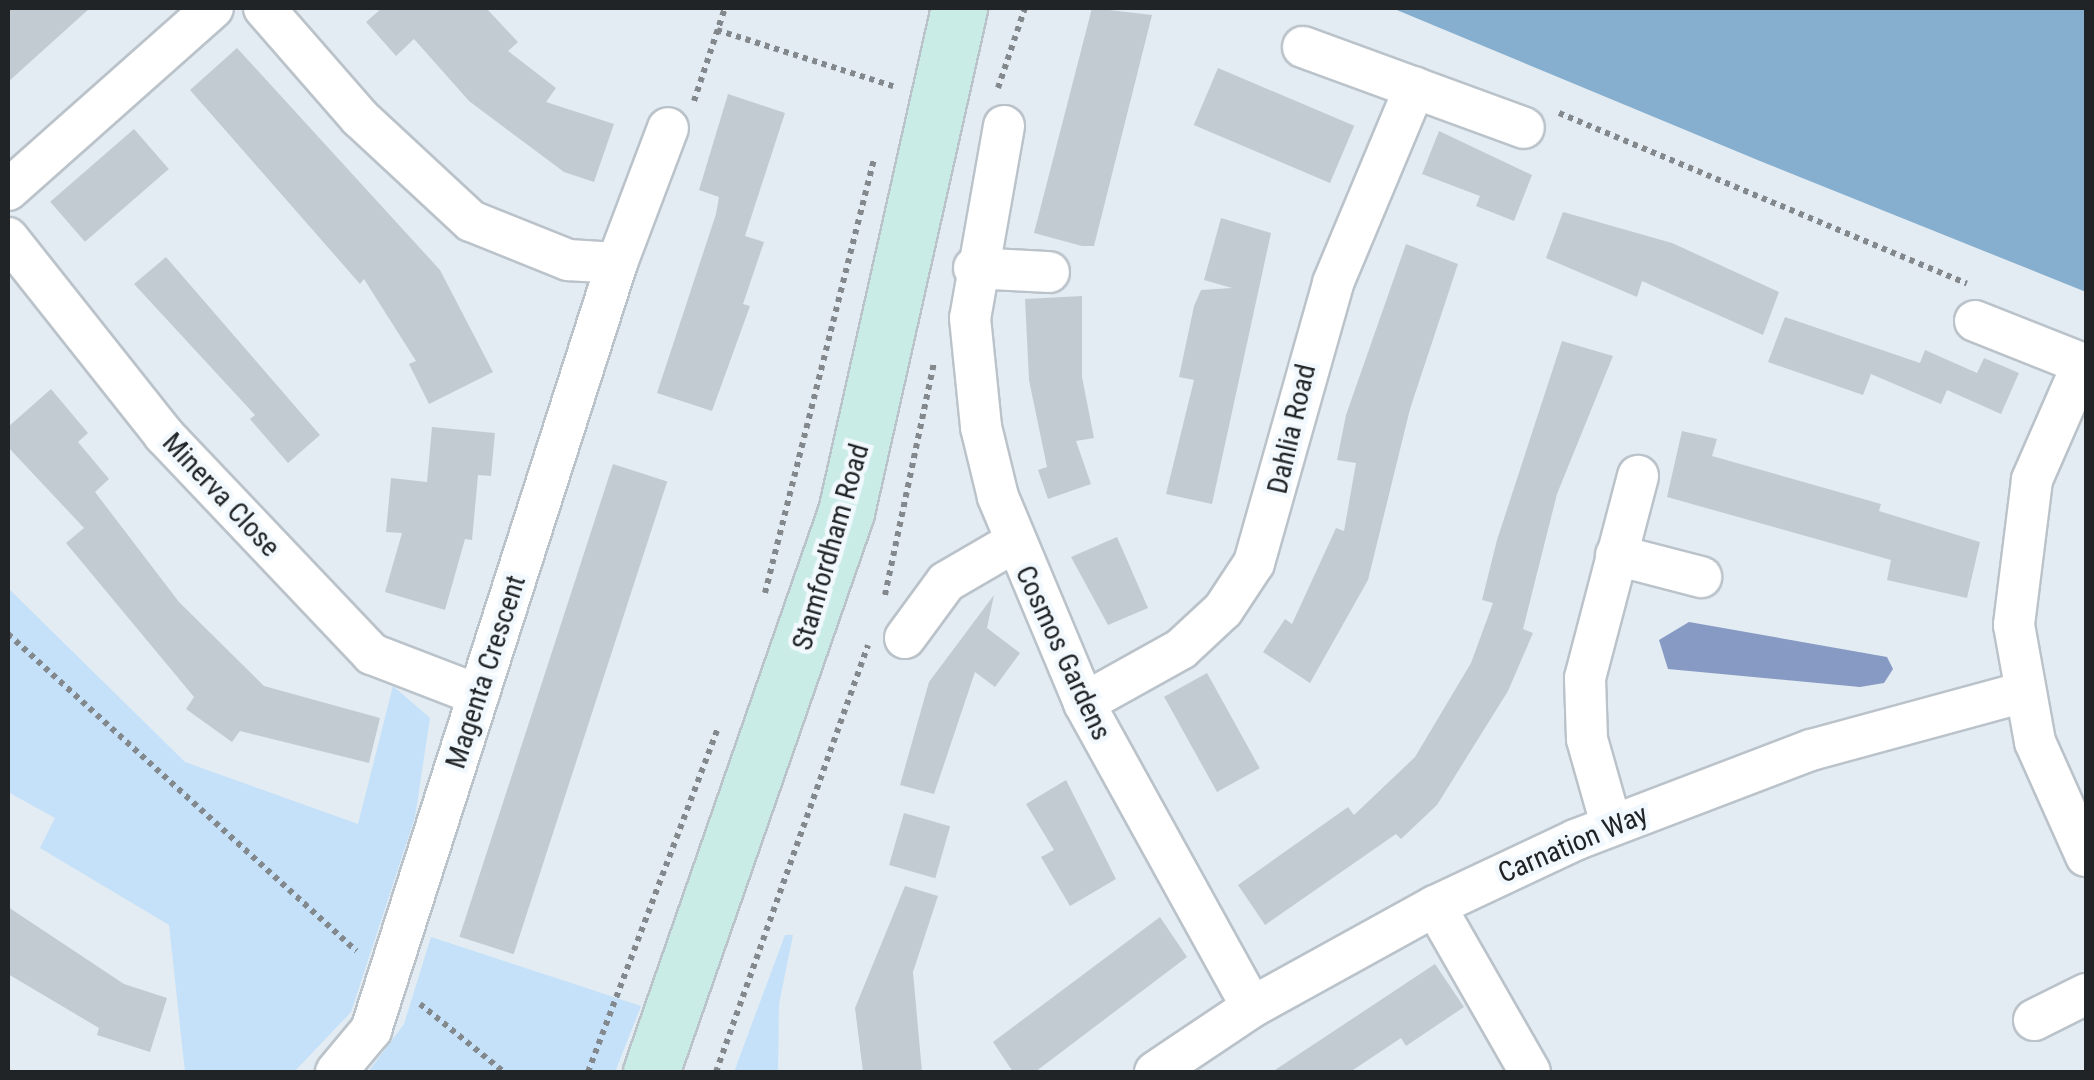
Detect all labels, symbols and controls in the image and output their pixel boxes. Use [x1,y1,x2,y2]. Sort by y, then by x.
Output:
street label: Dahlia Road [1261,361,1323,497]
street label: Minerva Close [155,426,287,564]
street label: Stamfordham Road [785,440,877,654]
street label: Cosmos Gardens [1008,560,1118,746]
street label: Magenta Crescent [439,571,533,773]
street label: Carnation Way [1493,797,1653,891]

